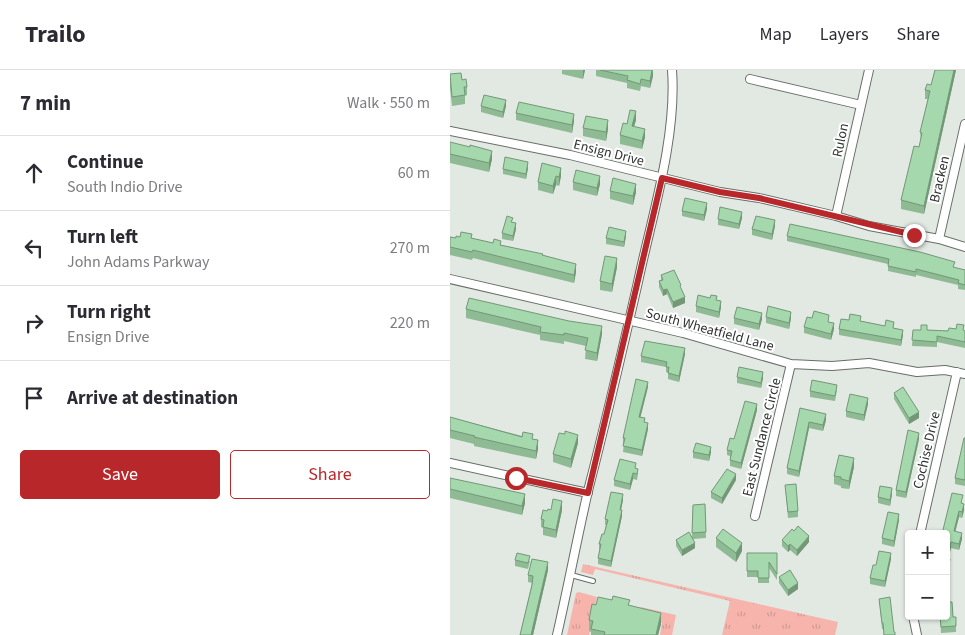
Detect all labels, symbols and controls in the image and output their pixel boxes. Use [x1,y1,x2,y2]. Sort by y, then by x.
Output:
text: Trailo [25,17,86,52]
text: Map [760,22,792,47]
text: Layers [820,22,869,47]
text: Share [897,22,940,47]
text: 7 min [20,88,71,118]
text: Walk · 550 m [347,92,430,114]
street label: Rulon [828,121,854,159]
street label: Ensign Drive [571,135,646,171]
text: Continue [67,149,144,176]
street label: Bracken [925,154,955,205]
icon: ahead [20,159,48,187]
text: 60 m [398,162,430,184]
text: South Indio Drive [67,176,183,198]
text: Turn left [67,224,138,251]
route end [903,224,926,247]
icon: left [20,234,48,262]
text: 270 m [390,237,430,259]
text: John Adams Parkway [67,251,210,273]
text: Turn right [67,299,151,326]
street label: South Wheatfield Lane [644,303,776,357]
icon: right [20,309,48,337]
text: 220 m [390,312,430,334]
text: Ensign Drive [67,326,150,348]
street label: East Sundance Circle [738,376,786,499]
icon: arrive [20,384,48,412]
text: Arrive at destination [67,385,238,412]
street label: Cochise Drive [908,409,946,491]
button: Save [20,450,220,499]
button: Share [230,450,430,499]
route start [505,467,528,490]
map controls [905,530,950,620]
button: + [905,530,950,575]
button: − [905,575,950,620]

